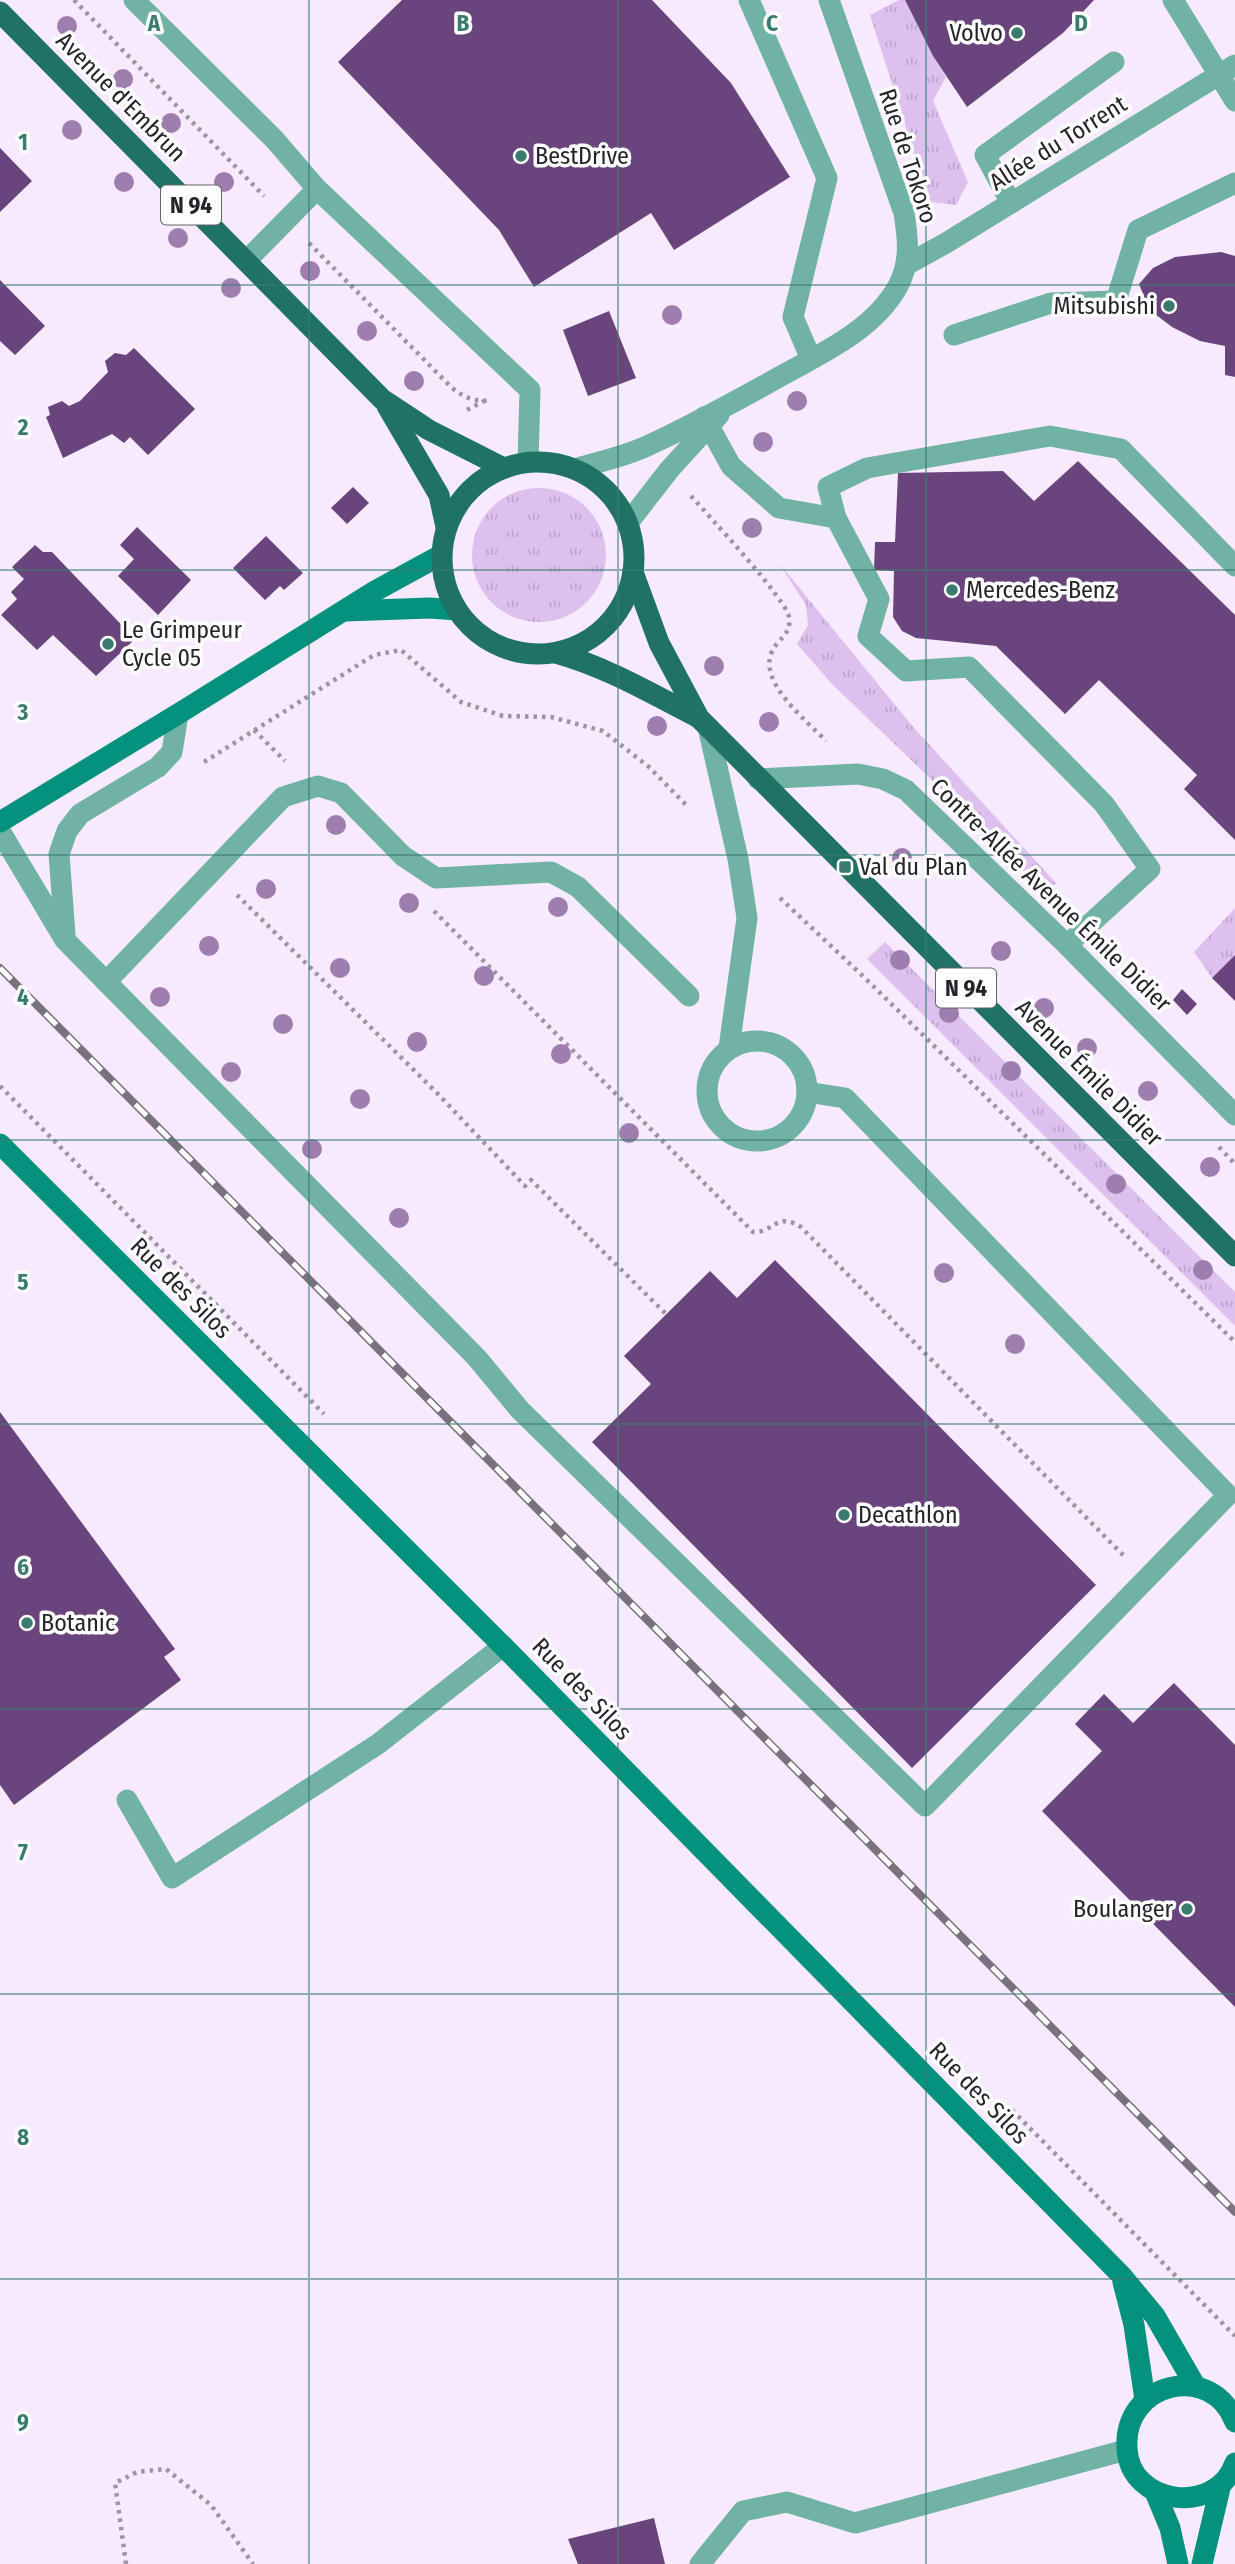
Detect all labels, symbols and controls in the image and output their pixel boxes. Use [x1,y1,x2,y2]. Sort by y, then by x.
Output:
text: A [147,9,161,37]
text: B [457,9,470,37]
text: C [766,9,778,37]
text: D [1074,9,1088,37]
place label: Volvo [949,19,1003,47]
marker: Volvo [1009,25,1025,41]
street label: Avenue d'Embrun [51,27,191,167]
street label: Rue de Tokoro [873,85,943,227]
street label: Allée du Torrent [984,90,1132,196]
text: 1 [18,128,28,156]
place label: BestDrive [535,142,629,170]
marker: BestDrive [513,148,529,164]
road number: N 94 [161,186,221,224]
place label: Mitsubishi [1053,292,1155,320]
marker: Mitsubishi [1161,298,1177,314]
text: 2 [17,413,29,441]
place label: Mercedes-Benz [966,576,1115,604]
marker: Mercedes-Benz [944,582,960,598]
place label: Le Grimpeur Cycle 05 [122,616,242,672]
marker: Le Grimpeur Cycle 05 [100,636,116,652]
text: 3 [17,698,29,726]
street label: Contre-Allée Avenue Émile Didier [925,772,1178,1018]
place label: Val du Plan [859,853,968,881]
marker: Val du Plan [837,859,853,875]
road number: N 94 [936,968,996,1007]
text: 4 [17,983,29,1011]
street label: Avenue Émile Didier [1010,993,1169,1153]
street label: Rue des Silos [125,1232,237,1344]
text: 5 [17,1268,29,1296]
place label: Decathlon [858,1501,958,1529]
marker: Decathlon [836,1507,852,1523]
text: 6 [17,1553,29,1581]
place label: Botanic [41,1609,115,1637]
marker: Botanic [19,1615,35,1631]
street label: Rue des Silos [527,1632,637,1746]
text: 7 [18,1838,28,1866]
place label: Boulanger [1073,1895,1174,1923]
marker: Boulanger [1179,1901,1195,1917]
street label: Rue des Silos [924,2036,1034,2150]
text: 8 [17,2123,29,2151]
text: 9 [17,2408,29,2436]

